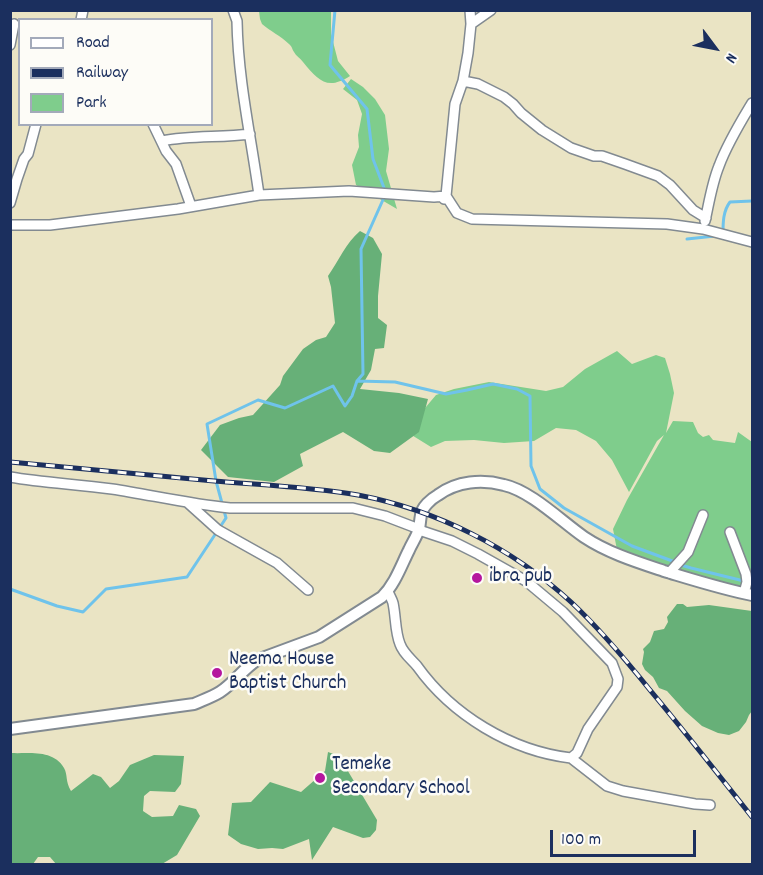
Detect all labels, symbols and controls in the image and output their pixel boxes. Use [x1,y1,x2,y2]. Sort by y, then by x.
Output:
legend [18,18,213,126]
north arrow [685,18,745,78]
text: Road [76,31,110,56]
text: N [719,48,743,67]
text: Railway [76,61,128,86]
text: Park [76,91,107,116]
place label: ibra pub [489,565,552,591]
marker: ibra pub [470,571,484,585]
place label: Neema House Baptist Church [229,648,346,698]
marker: Neema House Baptist Church [210,666,224,680]
place label: Temeke Secondary School [332,753,470,803]
marker: Temeke Secondary School [313,771,327,785]
scale bar [553,818,698,856]
text: 100 m [561,828,601,853]

